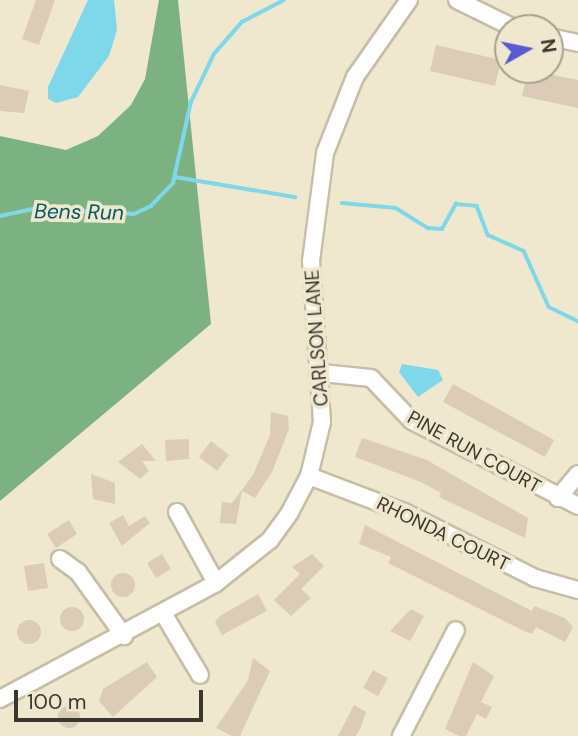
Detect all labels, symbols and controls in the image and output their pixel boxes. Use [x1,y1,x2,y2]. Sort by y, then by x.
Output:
north arrow [494,14,564,84]
text: N [535,37,562,55]
water label: Bens Run [34,199,124,225]
street label: CARLSON LANE [301,269,333,407]
street label: PINE RUN COURT [403,406,545,498]
street label: RHONDA COURT [373,492,513,576]
scale bar [18,676,206,720]
text: 100 m [27,688,87,716]

